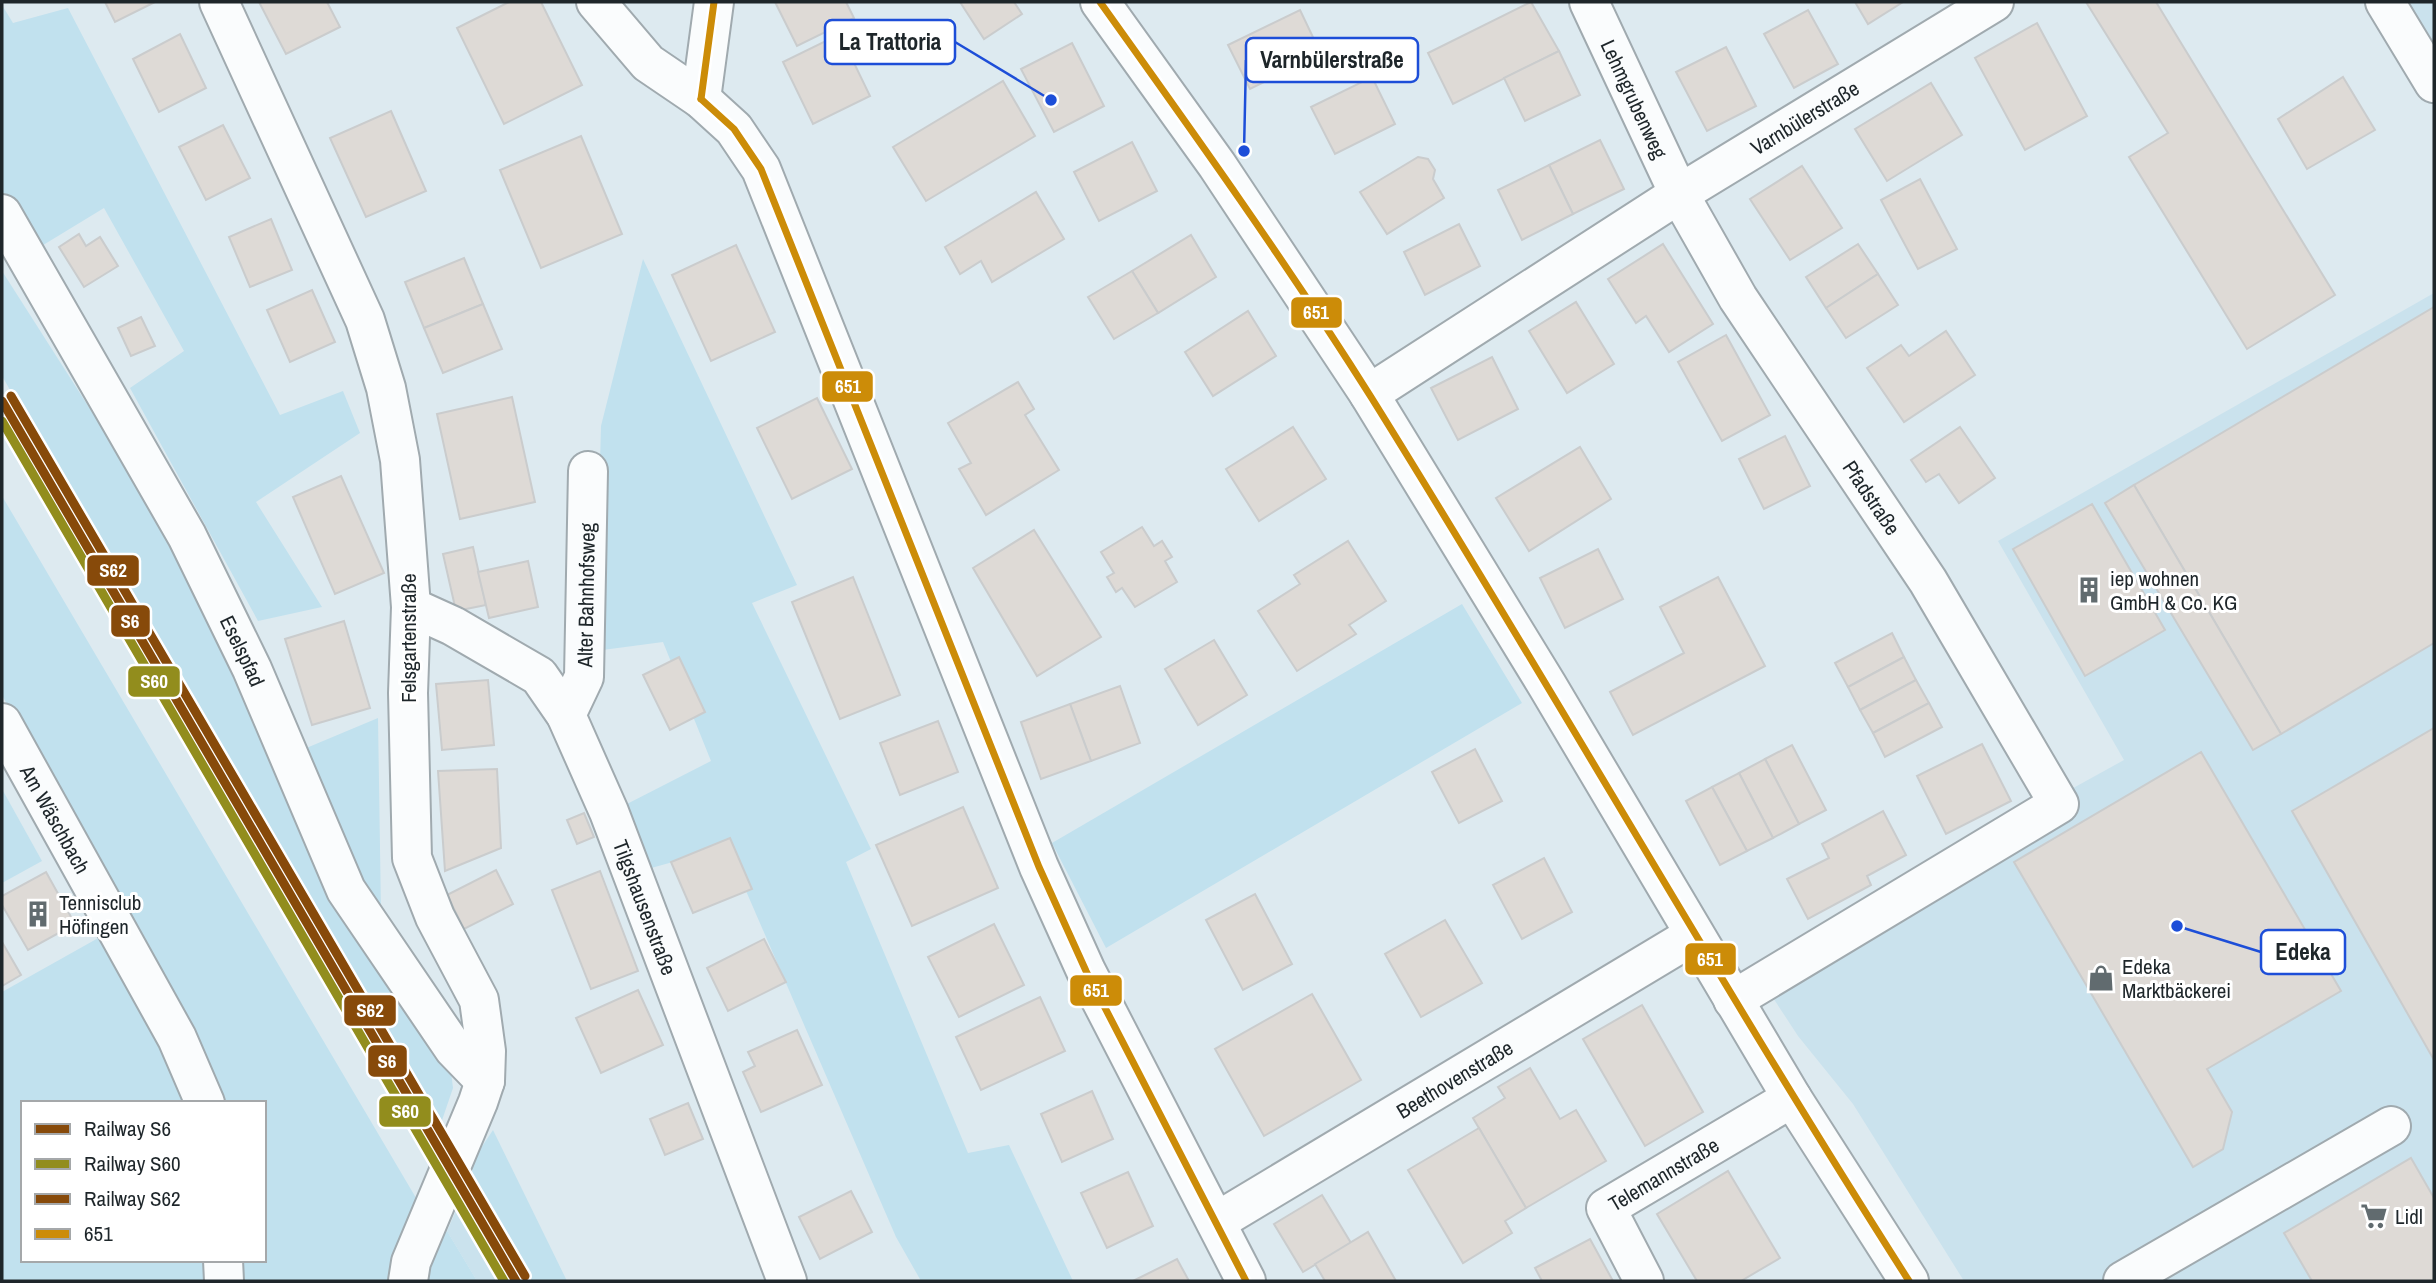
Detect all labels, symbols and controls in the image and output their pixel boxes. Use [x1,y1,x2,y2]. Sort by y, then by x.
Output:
callout: La Trattoria [825,20,955,64]
text: La Trattoria [839,26,942,57]
street label: Lehmgrubenweg [1594,35,1675,164]
callout: Varnbülerstraße [1246,38,1418,82]
text: Varnbülerstraße [1260,44,1404,75]
street label: Varnbülerstraße [1745,73,1864,162]
line badge: 651 [1290,296,1343,329]
text: 651 [1303,299,1329,325]
line badge: 651 [821,370,874,403]
text: 651 [835,373,861,399]
street label: Pfadstraße [1836,454,1908,541]
street label: Alter Bahnhofsweg [570,522,602,669]
line badge: S62 [86,554,140,587]
text: S62 [99,557,127,583]
place label: iep wohnen GmbH & Co. KG [2110,564,2237,617]
street label: Felsgartenstraße [394,573,423,703]
building icon: iep wohnen GmbH & Co. KG [2074,575,2104,605]
line badge: S6 [110,604,151,638]
text: S6 [120,608,140,634]
street label: Eselspfad [213,610,272,691]
line badge: S60 [127,665,181,698]
text: S60 [140,668,168,694]
street label: Am Wäschbach [13,759,97,879]
street label: Tilgshausenstraße [606,836,684,979]
place label: Tennisclub Höfingen [59,888,141,941]
building icon: Tennisclub Höfingen [23,899,53,929]
callout: Edeka [2261,930,2345,974]
text: Edeka [2275,936,2331,967]
line badge: 651 [1684,942,1737,976]
text: 651 [1697,946,1723,972]
place label: Edeka Marktbäckerei [2122,952,2231,1005]
shop icon: Edeka Marktbäckerei [2086,963,2116,993]
line badge: 651 [1069,974,1123,1007]
text: 651 [1083,977,1109,1003]
line badge: S62 [343,994,397,1027]
text: S62 [356,997,384,1023]
street label: Beethovenstraße [1391,1033,1518,1125]
line badge: S6 [367,1044,408,1078]
text: S6 [377,1048,397,1074]
line badge: S60 [378,1095,432,1128]
text: S60 [391,1098,419,1124]
legend [21,1101,266,1262]
text: Railway S6 [84,1114,171,1143]
street label: Telemannstraße [1603,1130,1724,1218]
text: Railway S60 [84,1149,181,1178]
text: Railway S62 [84,1184,181,1213]
supermarket icon: Lidl [2359,1201,2389,1231]
place label: Lidl [2395,1202,2423,1231]
text: 651 [84,1219,113,1248]

